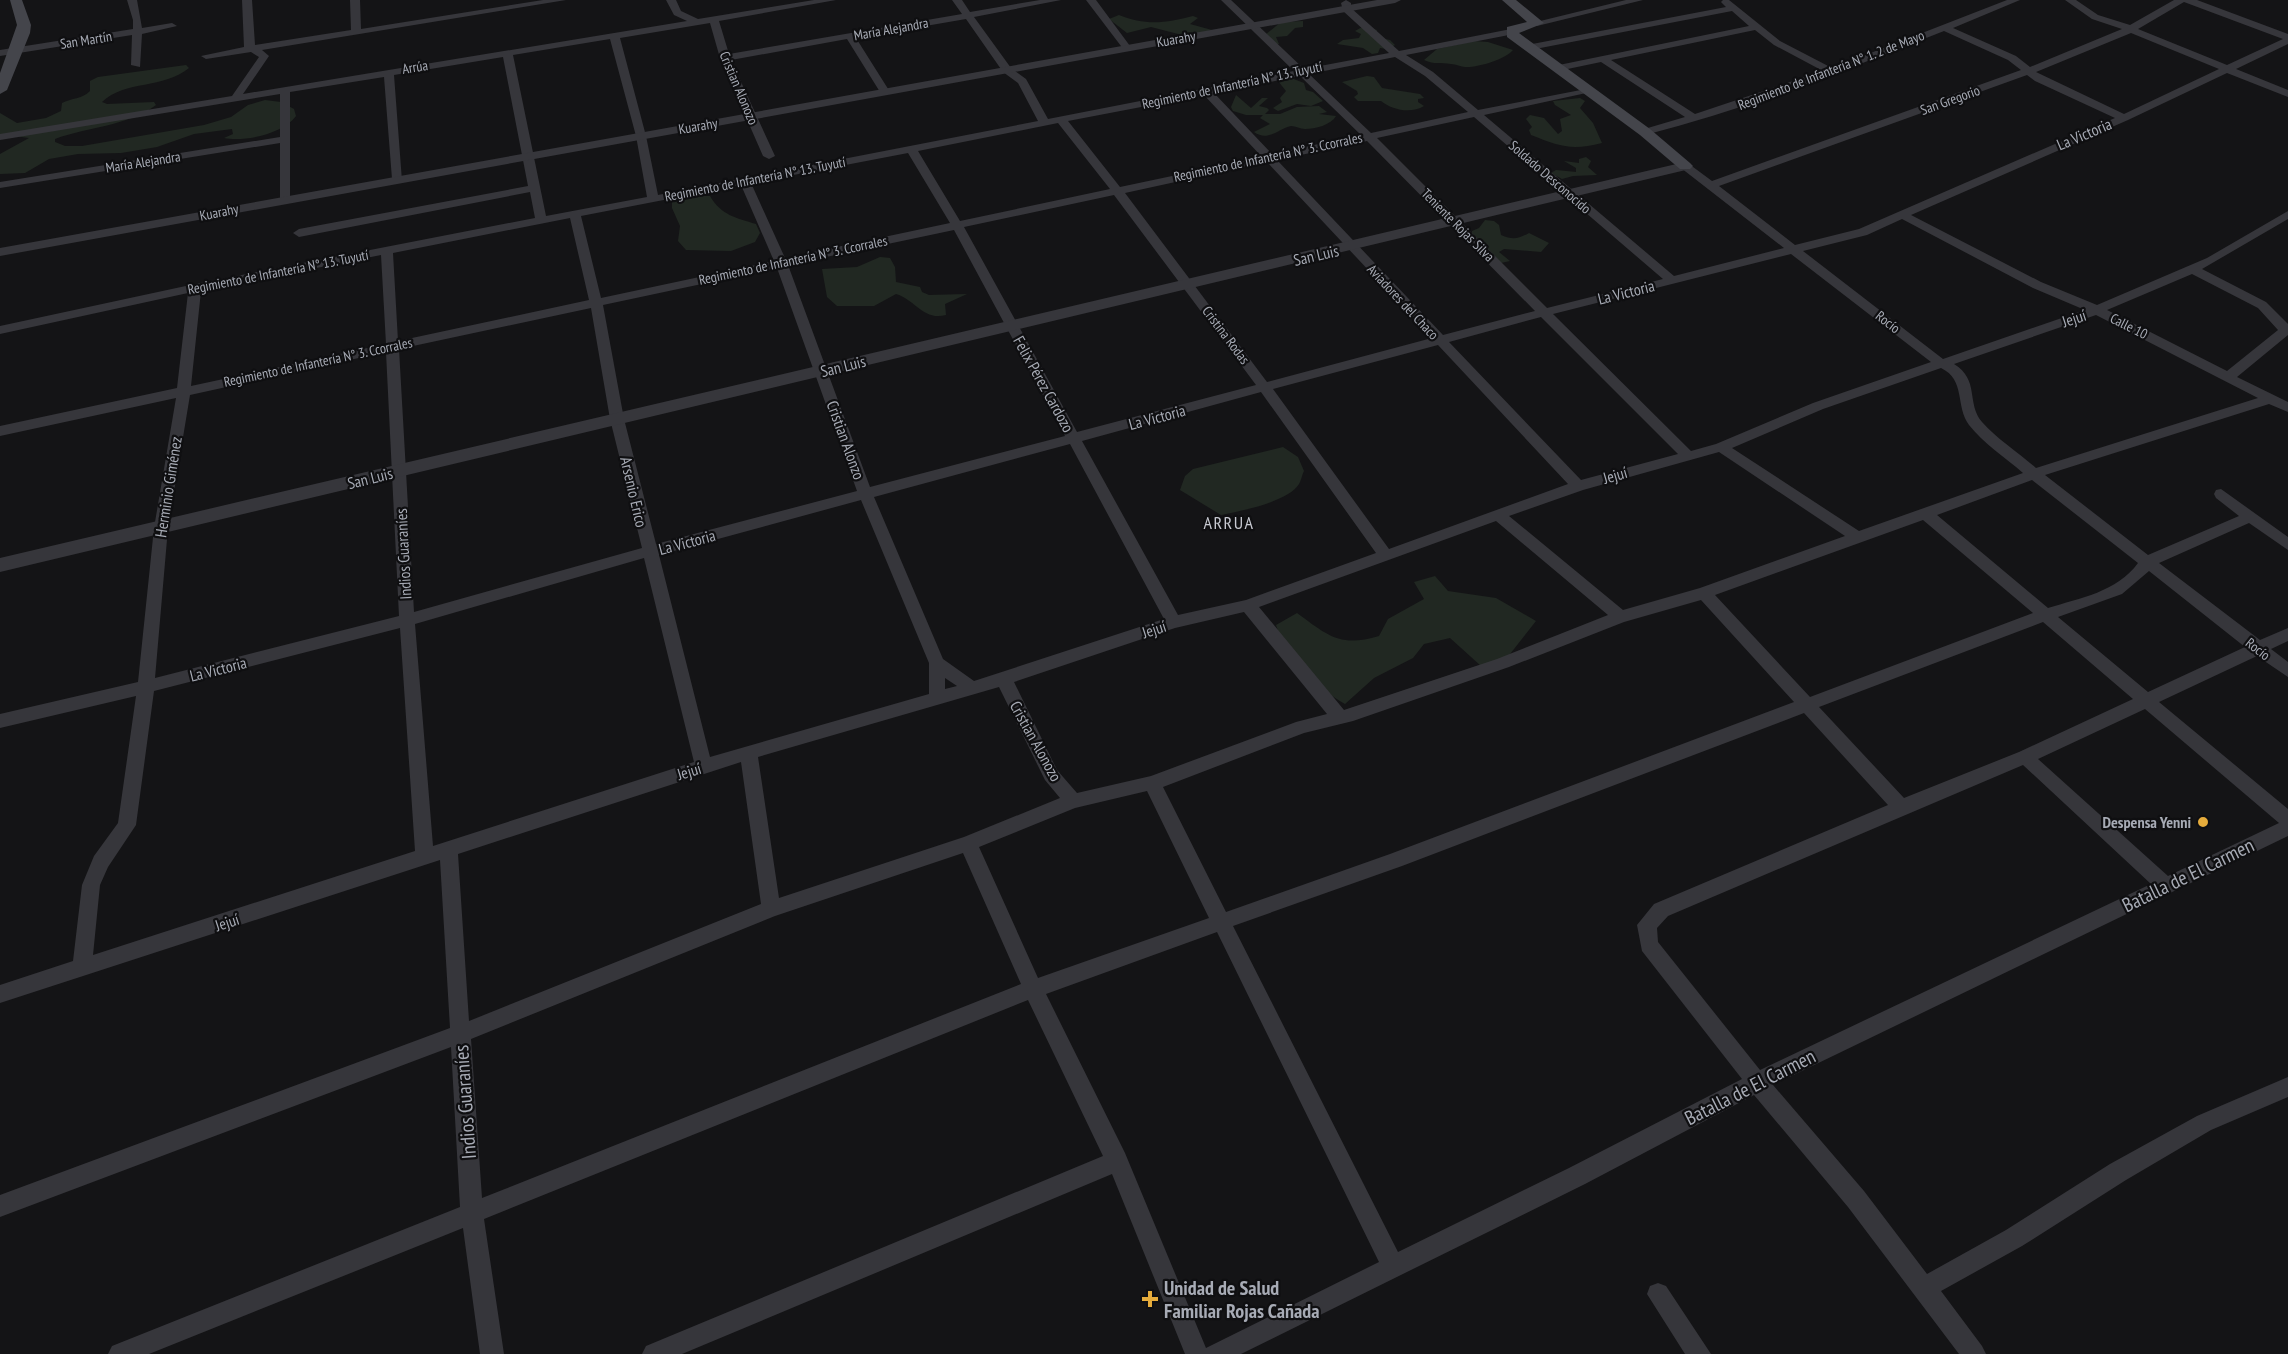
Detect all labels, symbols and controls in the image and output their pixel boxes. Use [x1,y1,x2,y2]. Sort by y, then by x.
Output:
street label: María Alejandra [852,14,930,44]
street label: Regimiento de Infantería N° 1. 2 de Mayo [1735,26,1927,114]
street label: San Martín [59,27,113,53]
street label: Kuarahy [1155,27,1198,51]
street label: Cristian Alonozo [715,49,763,127]
street label: Arrúa [401,56,429,78]
street label: Regimiento de Infantería N° 13. Tuyutí [1140,57,1324,113]
street label: San Gregorio [1918,81,1982,119]
street label: La Victoria [2053,113,2115,155]
street label: Kuarahy [677,114,720,138]
street label: Regimiento de Infantería N° 3. Ccorrales [1172,128,1364,186]
street label: Soldado Desconocido [1505,136,1595,218]
street label: María Alejandra [104,147,182,177]
street label: Regimiento de Infantería N° 13. Tuyutí [663,153,847,205]
street label: Teniente Rojas Silva [1418,185,1498,265]
street label: Kuarahy [198,199,241,225]
street label: Regimiento de Infantería N° 3. Ccorrales [697,231,889,289]
street label: San Luis [1291,240,1341,270]
street label: Regimiento de Infantería N° 13. Tuyutí [186,246,370,298]
street label: Aviadores del Chaco [1363,260,1443,344]
street label: La Victoria [1596,275,1656,309]
street label: Cristina Rodas [1198,302,1254,368]
street label: Jejuí [2058,305,2089,332]
street label: Rocío [1872,307,1904,337]
street label: Calle 10 [2107,309,2151,343]
street label: Felix Pérez Cardozo [1009,332,1079,436]
street label: Regimiento de Infantería N° 3. Ccorrales [222,333,414,391]
street label: San Luis [818,351,868,381]
street label: Cristian Alonzo [823,398,870,482]
street label: La Victoria [1126,400,1188,434]
street label: Herminio Giménez [150,435,186,539]
street label: Arsenio Erico [616,455,652,529]
street label: Jejuí [1600,462,1630,488]
street label: San Luis [345,463,395,493]
street label: Indios Guaraníes [391,508,415,600]
district label: ARRUA [1203,511,1255,534]
street label: La Victoria [656,525,718,559]
street label: Jejuí [1138,616,1169,643]
street label: Rocío [2242,634,2274,664]
street label: La Victoria [188,652,248,686]
street label: Cristian Alonozo [1006,697,1066,785]
street label: Jejuí [673,758,704,784]
place label: Despensa Yenni [2102,812,2191,832]
marker: Despensa Yenni [2196,815,2210,829]
street label: Batalla de El Carmen [2118,832,2258,918]
street label: Jejuí [211,909,242,936]
street label: Batalla de El Carmen [1680,1043,1820,1131]
street label: Indios Guaraníes [448,1044,482,1160]
place label: Unidad de Salud Familiar Rojas Cañada [1164,1275,1319,1324]
marker: Unidad de Salud Familiar Rojas Cañada [1141,1290,1159,1308]

